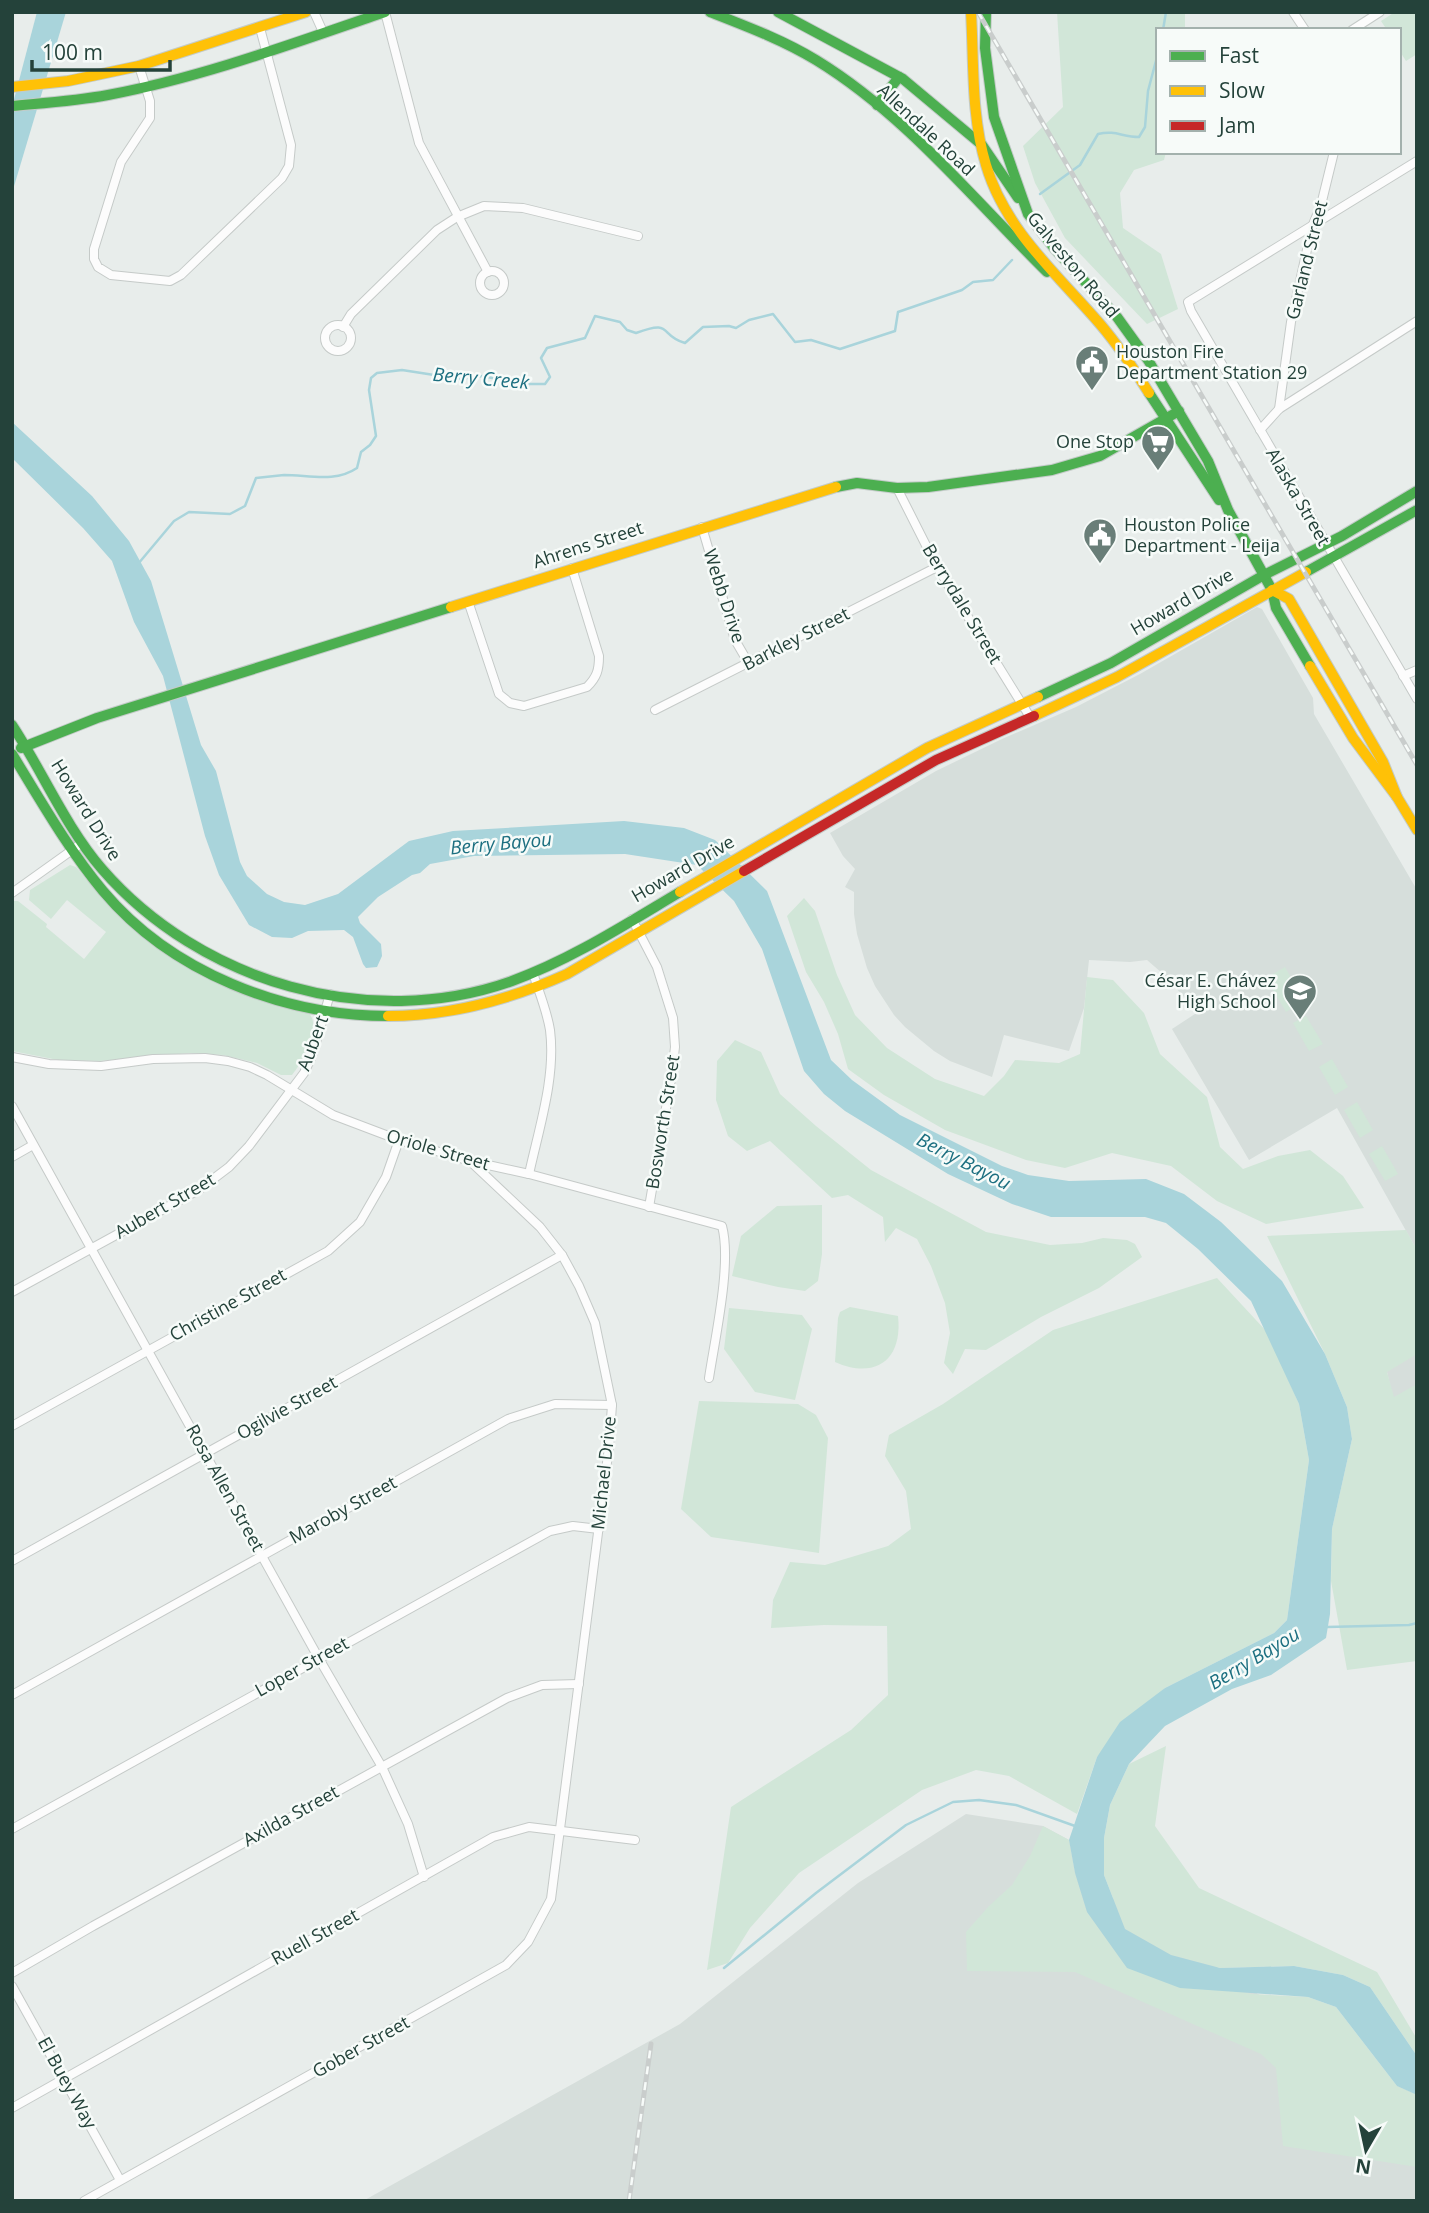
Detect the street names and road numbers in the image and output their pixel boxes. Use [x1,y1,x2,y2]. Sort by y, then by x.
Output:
street label: Allendale Road [873,78,981,181]
street label: Garland Street [1280,198,1332,322]
street label: Galveston Road [1022,206,1125,322]
street label: Alaska Street [1261,443,1336,550]
street label: Ahrens Street [530,515,646,573]
street label: Berrydale Street [918,539,1008,668]
street label: Webb Drive [698,546,751,646]
street label: Howard Drive [1126,562,1237,640]
street label: Barkley Street [738,601,853,675]
street label: Howard Drive [46,754,128,865]
street label: Howard Drive [627,829,738,907]
street label: Aubert [291,1012,333,1074]
street label: Bosworth Street [640,1053,684,1191]
street label: Oriole Street [384,1123,493,1175]
street label: Aubert Street [110,1167,219,1244]
street label: Christine Street [165,1262,290,1346]
street label: Ogilvie Street [232,1370,341,1445]
street label: Michael Drive [585,1415,621,1531]
street label: Rosa Allen Street [181,1420,271,1555]
street label: Maroby Street [285,1470,401,1549]
street label: Loper Street [250,1631,353,1702]
street label: Axilda Street [238,1779,343,1851]
street label: Ruell Street [267,1902,362,1970]
street label: Gober Street [308,2010,413,2083]
street label: El Buey Way [33,2032,103,2133]

